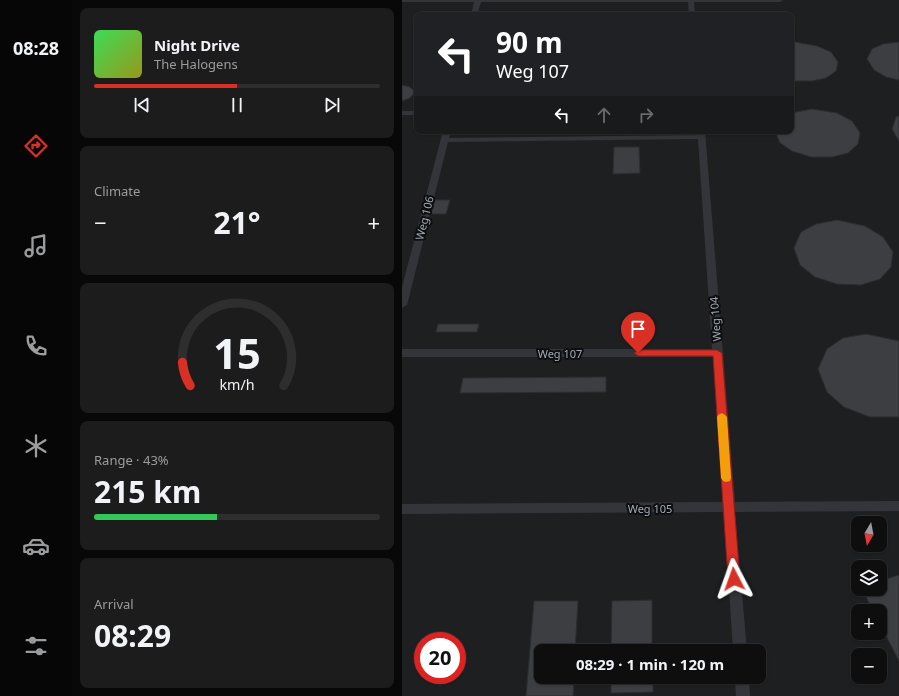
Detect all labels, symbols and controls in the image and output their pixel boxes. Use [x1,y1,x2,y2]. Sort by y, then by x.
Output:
text: 90 m [496,23,563,61]
icon: left [430,28,482,80]
text: Night Drive [154,35,240,55]
text: 08:28 [13,36,59,60]
text: The Halogens [154,55,238,73]
text: Weg 107 [496,59,569,83]
icon: previous [131,94,153,116]
icon: pause [226,94,248,116]
icon: next [321,94,343,116]
icon: left [551,104,573,126]
icon: ahead [593,104,615,126]
icon: right [635,104,657,126]
icon: directions [22,132,50,160]
text: Climate [94,182,140,200]
street label: Weg 106 [411,194,437,242]
text: 21° [213,202,261,243]
text: − [94,207,107,237]
text: + [367,207,380,237]
icon: music [22,232,50,260]
street label: Weg 104 [706,295,724,342]
pin [621,312,655,353]
icon: arrive [627,318,649,340]
text: 15 [213,325,261,381]
icon: phone [22,332,50,360]
street label: Weg 107 [538,346,582,361]
text: km/h [219,375,255,394]
icon: climate [22,432,50,460]
text: Range · 43% [94,451,169,469]
text: 215 km [94,471,201,512]
street label: Weg 105 [628,501,672,516]
north arrow [851,516,887,552]
map controls [851,516,887,684]
icon: car [22,532,50,560]
position arrow [713,558,755,600]
button: layers [851,560,887,596]
text: Arrival [94,595,134,613]
button: + [851,604,887,640]
text: 08:29 [94,615,171,656]
icon: filters [22,632,50,660]
speed limit sign: 20 [414,632,466,684]
button: − [851,648,887,684]
text: 08:29 · 1 min · 120 m [576,654,724,674]

